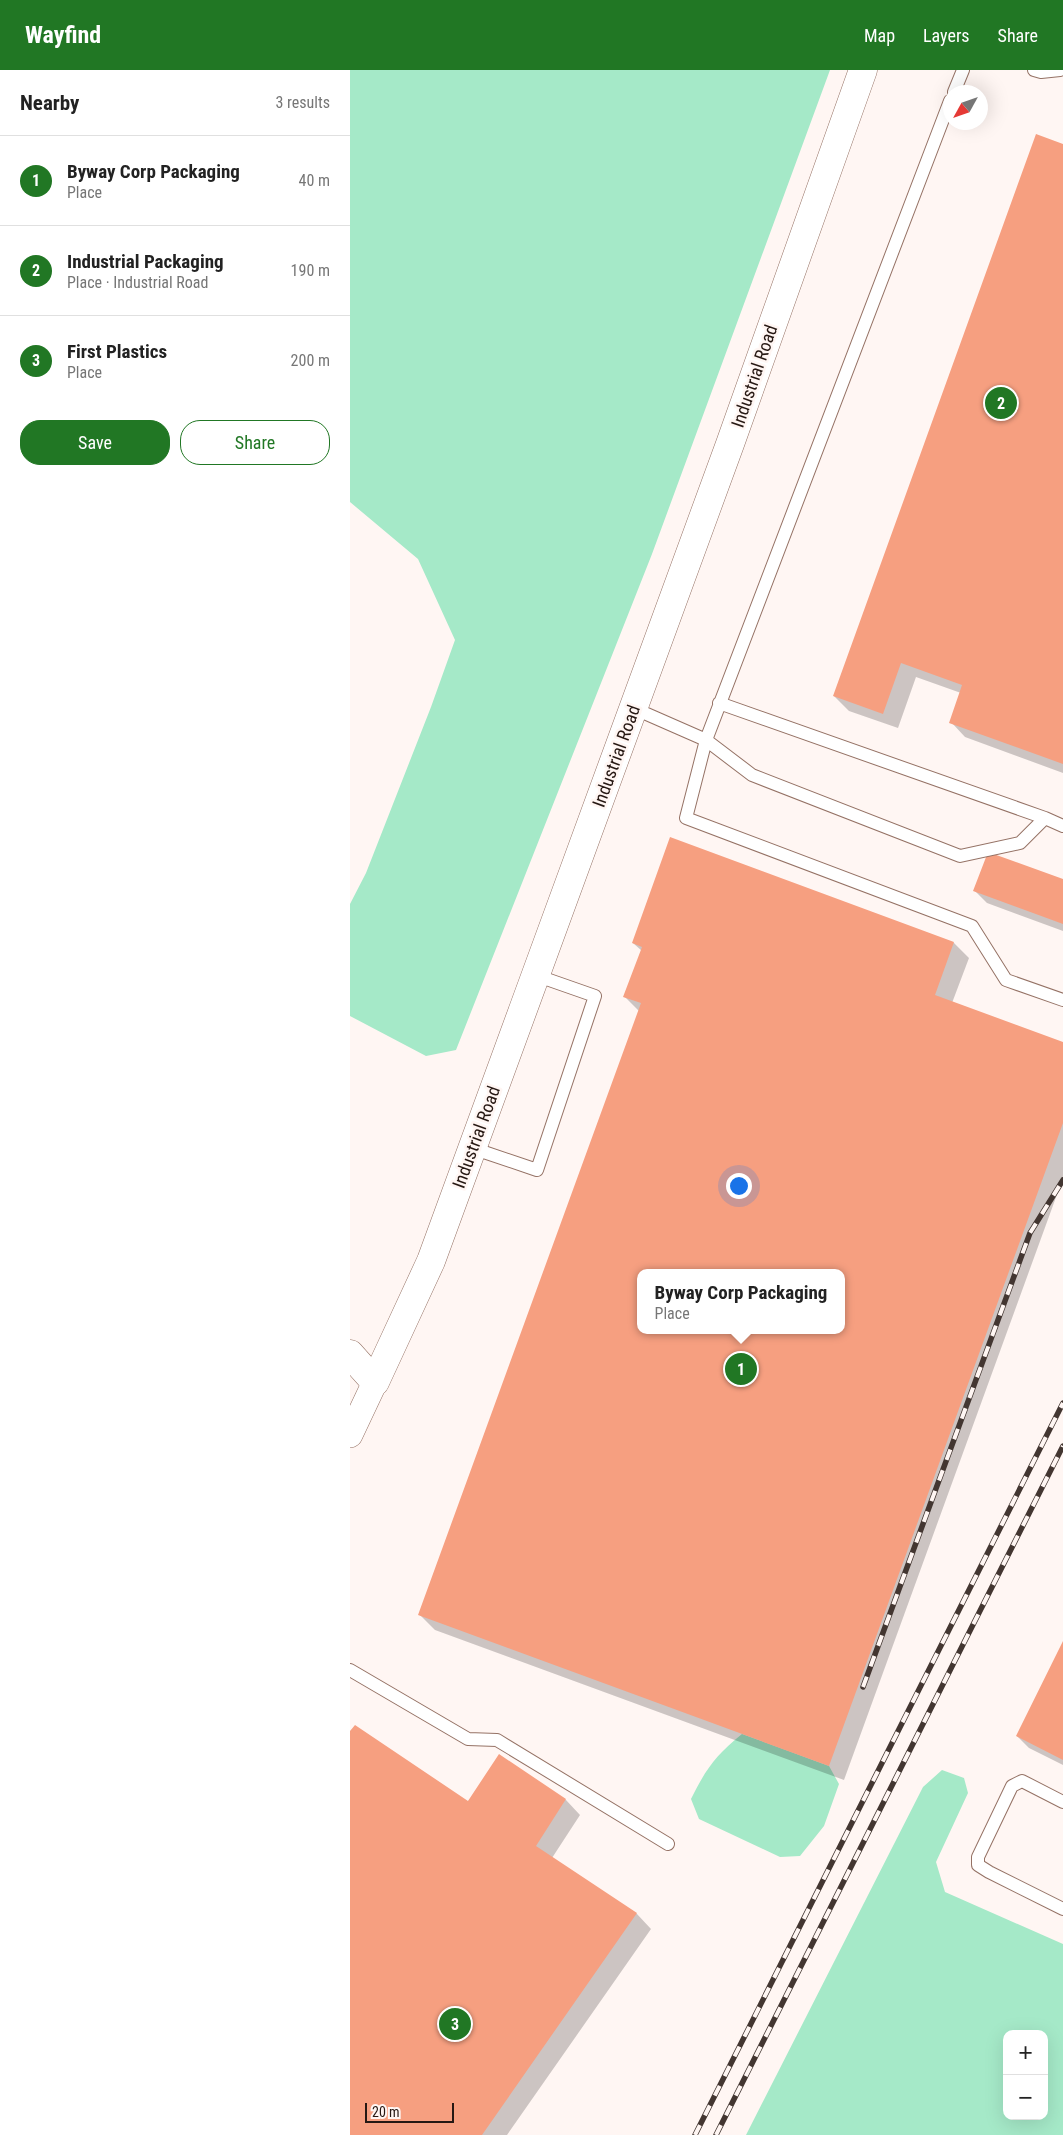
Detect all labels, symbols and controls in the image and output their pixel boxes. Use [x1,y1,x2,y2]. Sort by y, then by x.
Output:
text: Wayfind [25,21,101,49]
text: Map [864,25,895,46]
text: Layers [923,25,970,46]
text: Share [998,25,1038,46]
north arrow [943,85,988,130]
text: Nearby [20,91,79,115]
text: 3 results [275,93,330,112]
text: Byway Corp Packaging [67,160,240,183]
text: 1 [32,171,40,190]
text: 40 m [298,171,330,190]
text: Place [67,183,102,202]
text: Industrial Packaging [67,250,224,273]
text: 2 [32,261,40,280]
text: 190 m [291,261,330,280]
text: Place · Industrial Road [67,273,208,292]
street label: Industrial Road [727,322,781,430]
text: First Plastics [67,340,167,363]
text: 3 [32,351,40,370]
text: 200 m [291,351,330,370]
text: Place [67,363,102,382]
pin: 2 [985,384,1017,422]
button: Save [20,420,170,465]
button: Share [180,420,330,465]
street label: Industrial Road [588,702,644,810]
street label: Industrial Road [448,1083,504,1191]
your location [726,1173,752,1199]
popup [637,1269,845,1334]
text: Byway Corp Packaging [655,1281,827,1304]
text: Place [655,1304,690,1323]
pin: 1 [725,1350,757,1388]
pin: 3 [439,2005,471,2043]
map controls [1003,2030,1048,2120]
button: + [1003,2030,1048,2075]
button: − [1003,2075,1048,2120]
scale bar [365,2100,454,2123]
text: 20 m [372,2104,400,2120]

